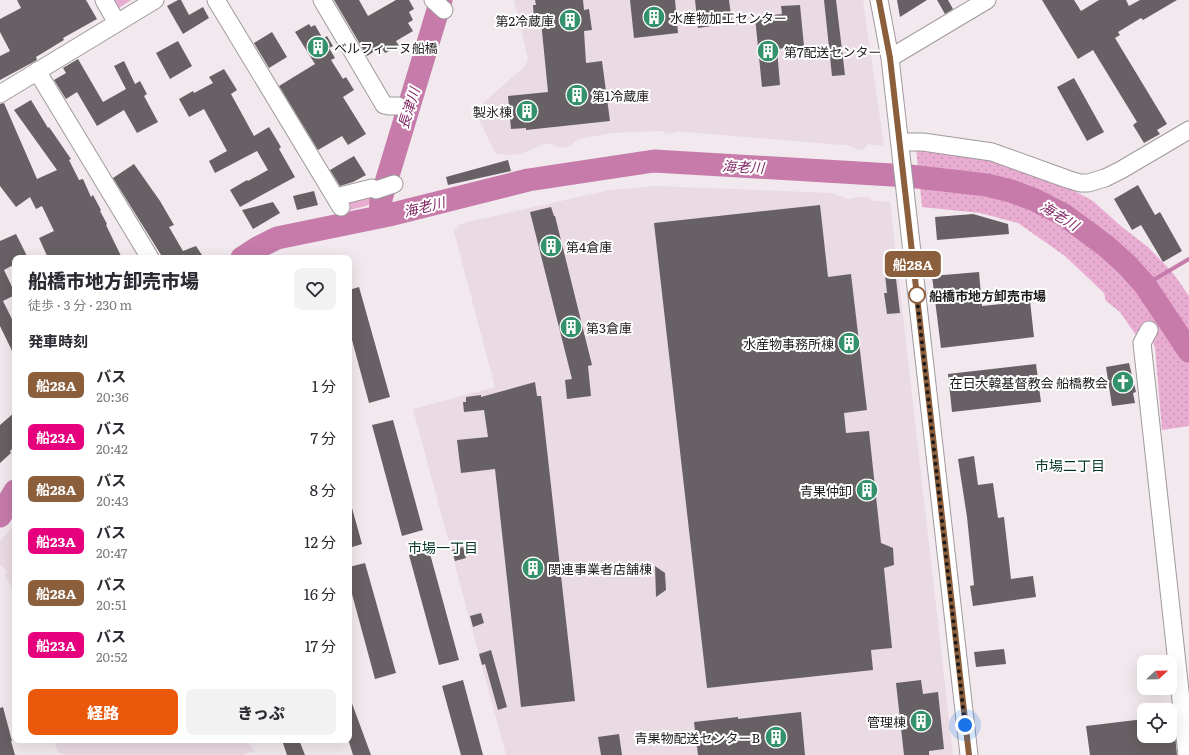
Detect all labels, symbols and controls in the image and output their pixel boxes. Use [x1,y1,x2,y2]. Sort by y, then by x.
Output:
building icon: 水産物加工センター [641,4,667,30]
building icon: 第2冷蔵庫 [557,7,583,33]
place label: 水産物加工センター [670,8,787,27]
place label: 第2冷蔵庫 [495,11,554,30]
building icon: ベルフィーヌ船橋 [305,34,331,60]
place label: ベルフィーヌ船橋 [334,38,438,57]
building icon: 第7配送センター [755,38,781,64]
place label: 第7配送センター [784,42,882,61]
building icon: 第1冷蔵庫 [564,82,590,108]
water label: 長津川 [392,83,424,131]
place label: 第1冷蔵庫 [592,86,649,105]
building icon: 製氷棟 [514,98,540,124]
place label: 製氷棟 [473,102,512,121]
water label: 海老川 [722,155,766,177]
water label: 海老川 [401,191,449,221]
water label: 海老川 [1037,195,1085,236]
building icon: 第4倉庫 [538,233,564,259]
place label: 第4倉庫 [566,237,612,256]
line badge: 船28A [885,251,941,277]
text: 船28A [893,254,933,274]
text: 船橋市地方卸売市場 [28,266,199,294]
button: heart [294,268,336,310]
marker: 船橋市地方卸売市場 [908,286,926,304]
place label: 船橋市地方卸売市場 [929,286,1046,305]
text: 徒歩 · 3 分 · 230 m [28,295,132,314]
building icon: 第3倉庫 [558,314,584,340]
place label: 第3倉庫 [586,318,632,337]
text: 発車時刻 [28,329,88,352]
building icon: 水産物事務所棟 [836,330,862,356]
place label: 水産物事務所棟 [743,334,834,353]
text: バス [96,364,126,387]
church icon: 在日大韓基督教会 船橋教会 [1110,369,1136,395]
place label: 在日大韓基督教会 船橋教会 [949,373,1108,392]
text: 1 分 [312,374,336,397]
text: 船28A [36,375,76,395]
text: 20:36 [96,387,129,406]
text: バス [96,416,126,439]
text: 7 分 [310,426,336,449]
text: 船23A [36,427,76,447]
text: 20:42 [96,439,128,458]
district label: 市場二丁目 [1035,455,1105,475]
text: バス [96,468,126,491]
building icon: 青果仲卸 [854,477,880,503]
text: 8 分 [310,478,336,501]
text: 船28A [36,479,76,499]
place label: 青果仲卸 [800,481,852,500]
text: 20:43 [96,491,129,510]
text: バス [96,520,126,543]
text: 12 分 [304,530,336,553]
text: 船23A [36,531,76,551]
district label: 市場一丁目 [408,537,478,557]
text: 20:47 [96,543,127,562]
building icon: 関連事業者店舗棟 [520,555,546,581]
place label: 関連事業者店舗棟 [548,559,652,578]
text: バス [96,572,126,595]
text: 16 分 [304,582,336,605]
text: 船28A [36,583,76,603]
text: 20:51 [96,595,127,614]
text: バス [96,624,126,647]
text: 17 分 [305,634,336,657]
text: 船23A [36,635,76,655]
text: 20:52 [96,647,127,666]
north arrow [1137,655,1177,695]
map controls [1137,655,1177,743]
button: 経路 [28,689,178,735]
button: きっぷ [186,689,336,735]
button: locate [1137,703,1177,743]
building icon: 管理棟 [908,708,934,734]
place label: 管理棟 [867,712,906,731]
your location [955,715,975,735]
building icon: 青果物配送センターB [763,724,789,750]
place label: 青果物配送センターB [634,728,760,747]

